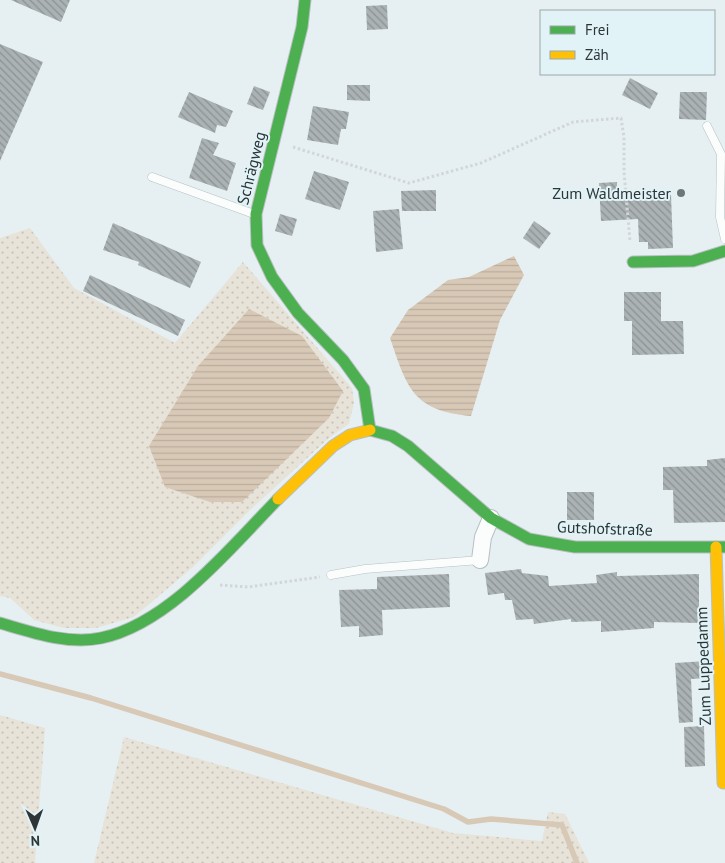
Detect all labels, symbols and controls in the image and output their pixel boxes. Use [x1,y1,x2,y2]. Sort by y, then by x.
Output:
legend [540,10,715,75]
text: Frei [585,20,610,39]
text: Zäh [585,45,609,64]
street label: Schrägweg [232,129,270,207]
place label: Zum Waldmeister [552,183,672,203]
marker: Zum Waldmeister [675,187,687,199]
street label: Gutshofstraße [557,516,653,540]
street label: Zum Luppedamm [691,606,715,726]
north arrow [10,803,60,853]
text: N [31,832,40,850]

